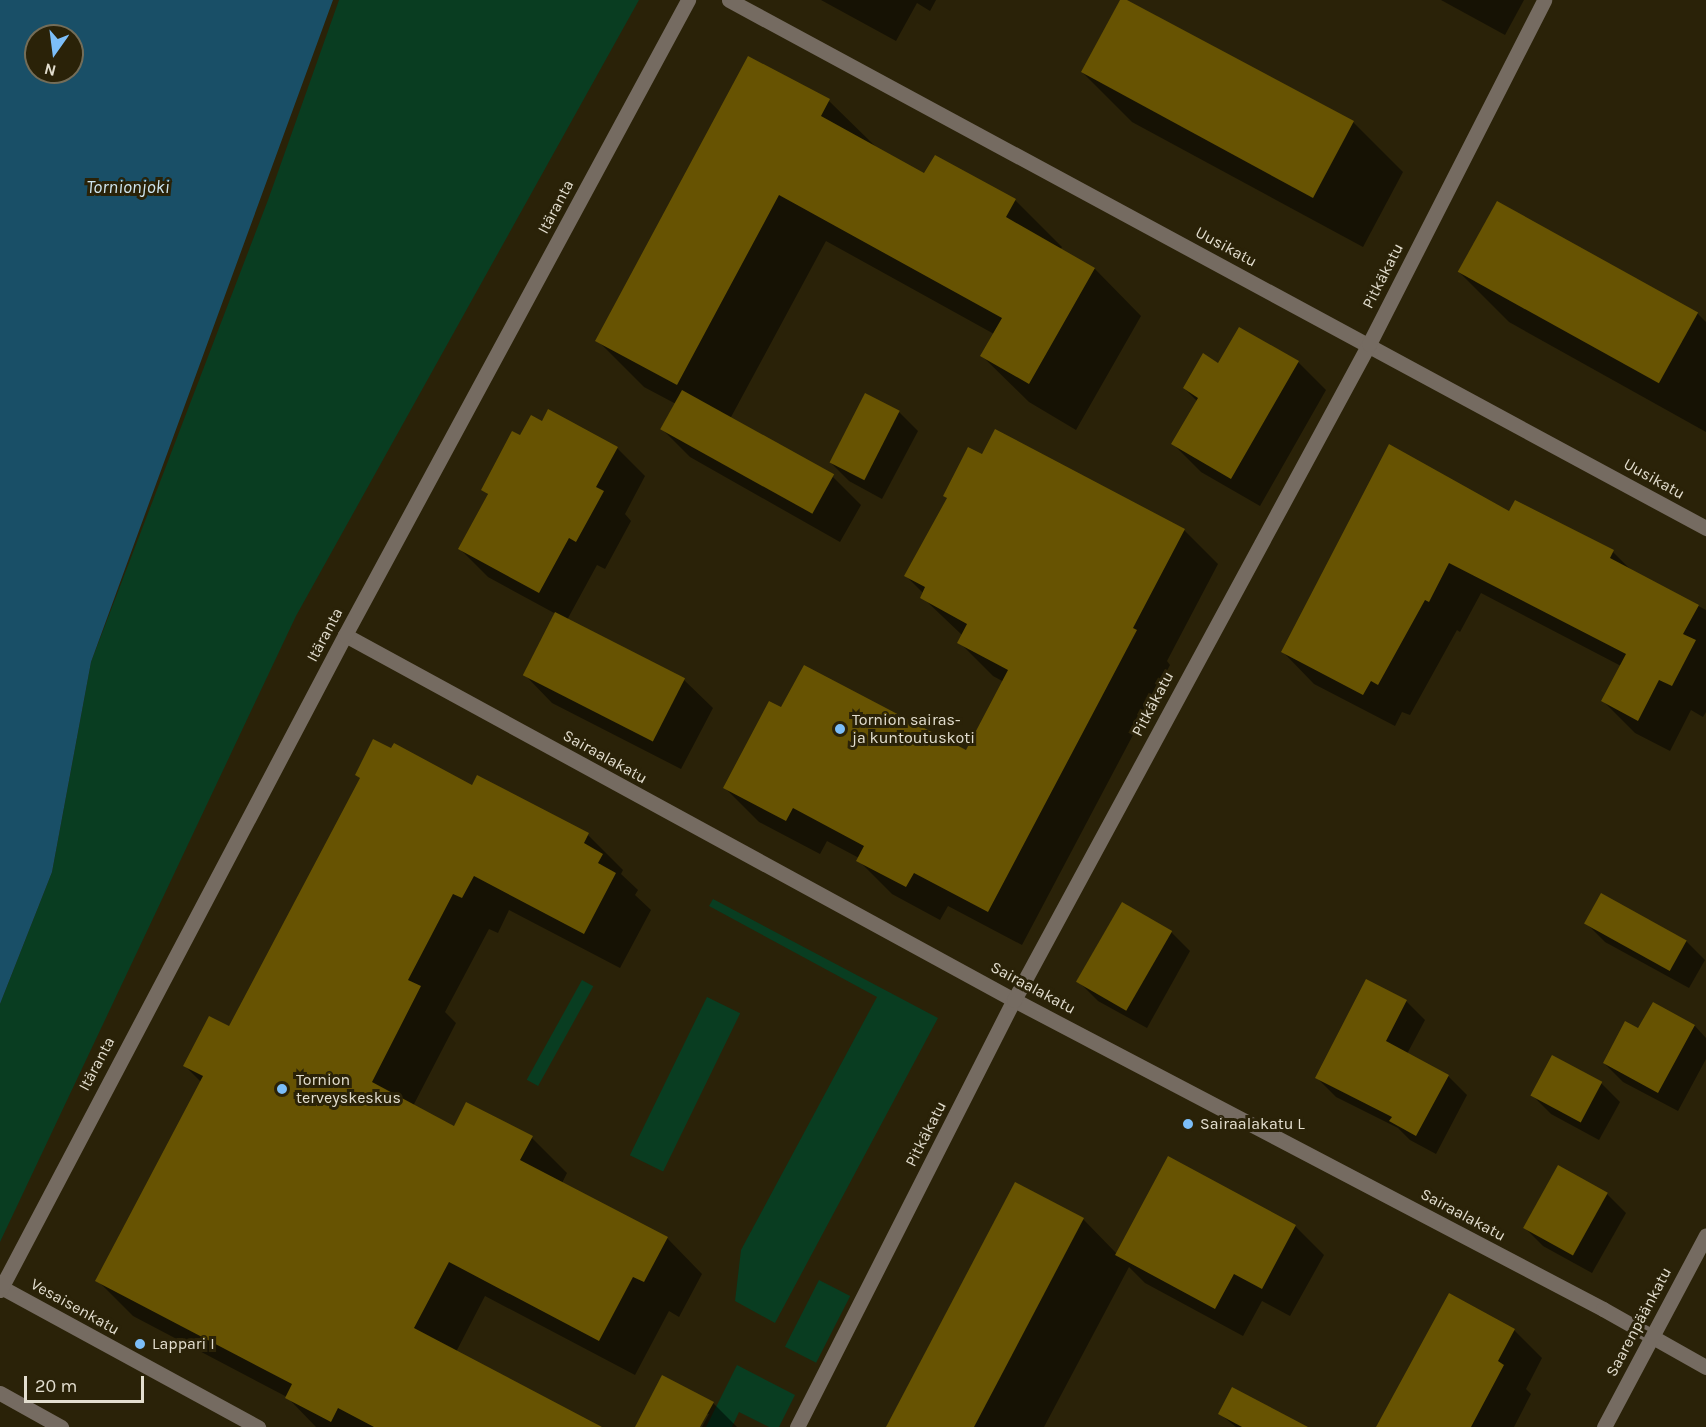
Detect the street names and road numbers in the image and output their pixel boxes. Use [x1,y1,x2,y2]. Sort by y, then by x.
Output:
street label: Itäranta [534,177,578,237]
street label: Uusikatu [1192,223,1260,271]
street label: Pitkäkatu [1358,240,1408,312]
street label: Uusikatu [1620,454,1688,504]
street label: Itäranta [303,605,347,665]
street label: Pitkäkatu [1128,668,1178,740]
street label: Sairaalakatu [559,726,651,788]
street label: Sairaalakatu [987,958,1079,1018]
street label: Itäranta [75,1034,119,1094]
street label: Pitkäkatu [901,1098,951,1170]
street label: Sairaalakatu [1417,1185,1509,1245]
street label: Saarenpäänkatu [1602,1264,1676,1380]
street label: Vesaisenkatu [27,1275,123,1339]

